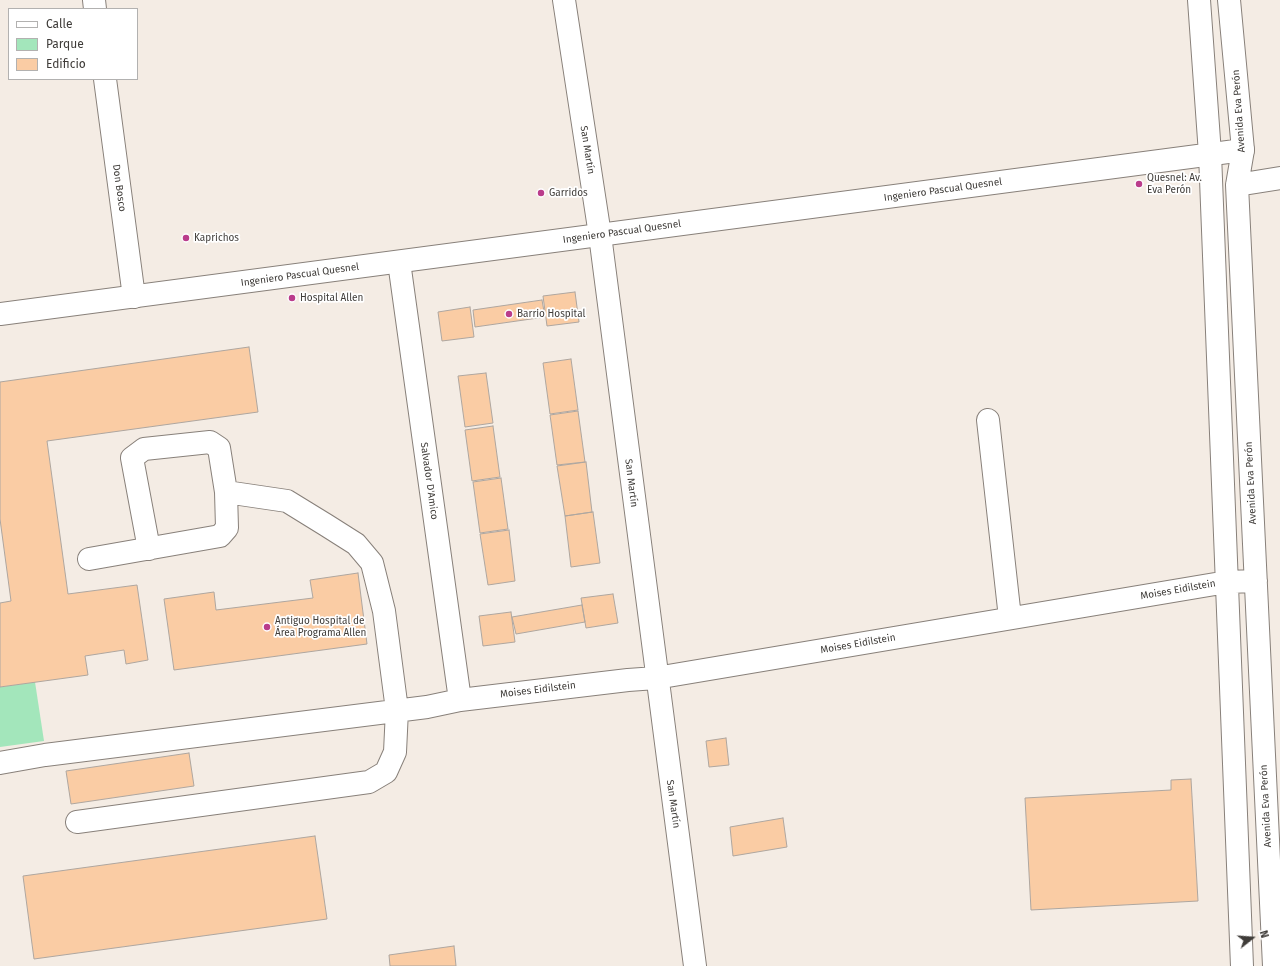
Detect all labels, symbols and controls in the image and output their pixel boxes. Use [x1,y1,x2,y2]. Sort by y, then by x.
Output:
legend [8,8,138,80]
text: Calle [46,17,73,31]
text: Parque [46,37,84,51]
text: Edificio [46,57,86,71]
street label: Avenida Eva Perón [1230,69,1248,153]
street label: San Martín [577,125,597,175]
street label: Don Bosco [110,163,128,213]
place label: Quesnel: Av. Eva Perón [1147,172,1202,196]
street label: Ingeniero Pascual Quesnel [883,176,1003,204]
marker: Quesnel: Av. Eva Perón [1134,179,1144,189]
place label: Garridos [549,187,588,199]
marker: Garridos [536,188,546,198]
street label: Ingeniero Pascual Quesnel [562,218,682,246]
place label: Kaprichos [194,232,239,244]
marker: Kaprichos [181,233,191,243]
street label: Ingeniero Pascual Quesnel [240,261,360,289]
place label: Hospital Allen [300,292,363,304]
marker: Hospital Allen [287,293,297,303]
place label: Barrio Hospital [517,308,585,320]
marker: Barrio Hospital [504,309,514,319]
street label: Avenida Eva Perón [1243,441,1259,525]
street label: Salvador D'Amico [418,442,440,520]
street label: San Martín [622,458,640,508]
street label: Moises Eidilstein [1140,577,1216,603]
place label: Antiguo Hospital de Área Programa Allen [275,615,366,638]
marker: Antiguo Hospital de Área Programa Allen [262,622,272,632]
street label: Moises Eidilstein [820,631,896,657]
street label: Moises Eidilstein [500,679,576,701]
street label: Avenida Eva Perón [1258,764,1274,848]
street label: San Martín [664,779,682,829]
north arrow [1232,918,1272,958]
text: N [1257,929,1271,940]

